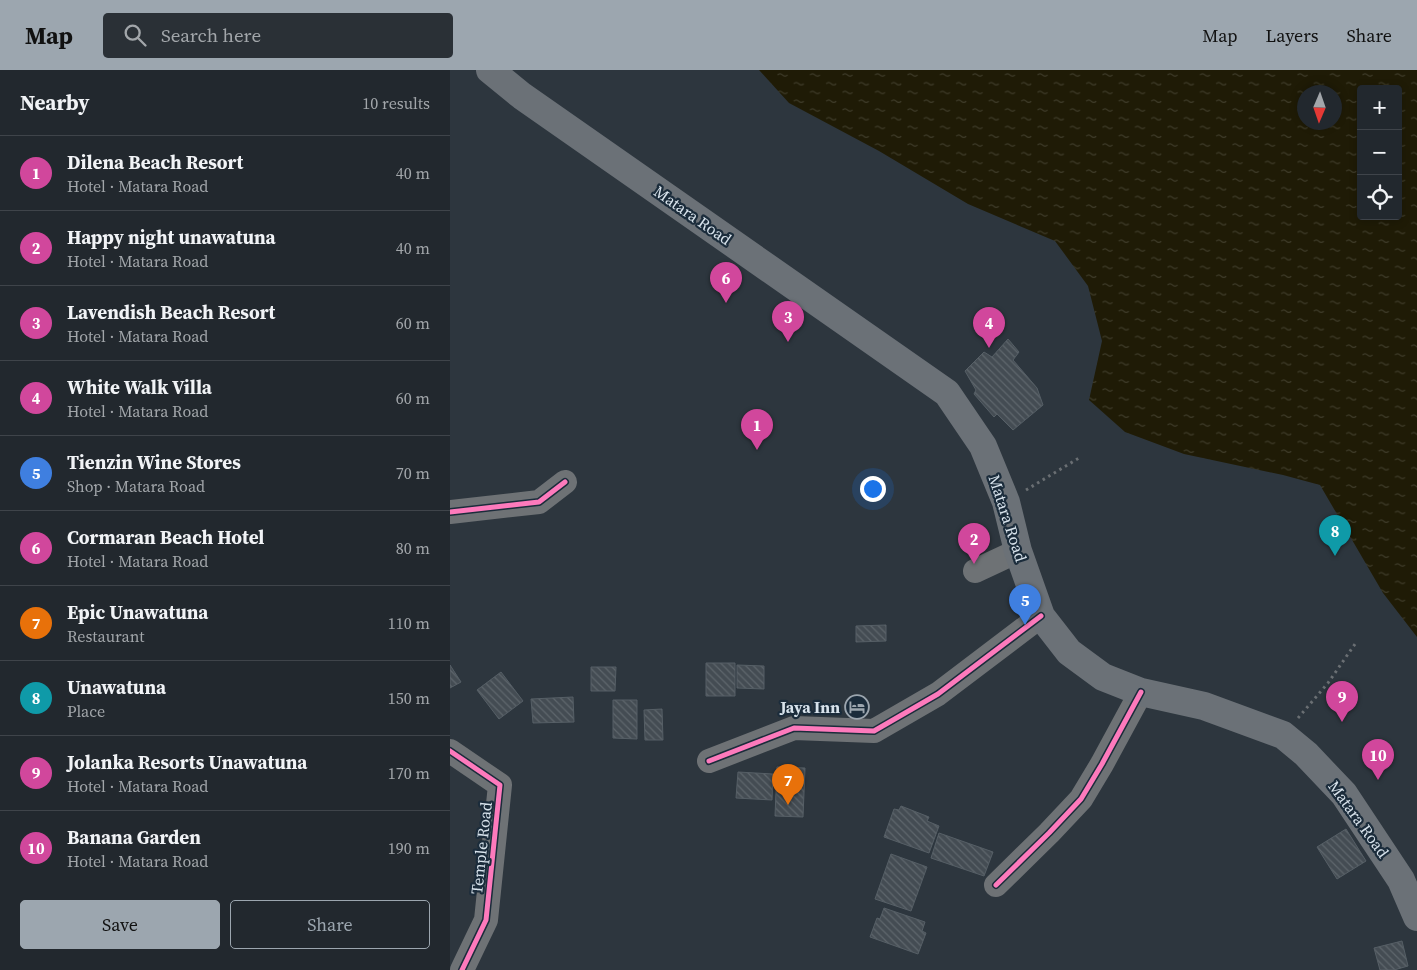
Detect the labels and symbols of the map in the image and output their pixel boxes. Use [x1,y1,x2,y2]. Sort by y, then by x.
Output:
north arrow [1297,85,1342,130]
street label: Matara Road [650,180,736,250]
pin: 6 [710,262,742,303]
pin: 3 [772,301,804,342]
pin: 4 [973,307,1005,348]
pin: 1 [741,409,773,450]
street label: Matara Road [984,472,1032,564]
your location [860,476,886,502]
pin: 8 [1319,515,1351,556]
pin: 2 [958,523,990,564]
pin: 5 [1009,584,1041,625]
pin: 9 [1326,681,1358,722]
hotel icon: Jaya Inn [844,694,870,720]
place label: Jaya Inn [779,696,840,718]
pin: 10 [1362,739,1394,780]
pin: 7 [772,764,804,805]
street label: Matara Road [1324,776,1394,862]
street label: Temple Road [465,801,497,895]

